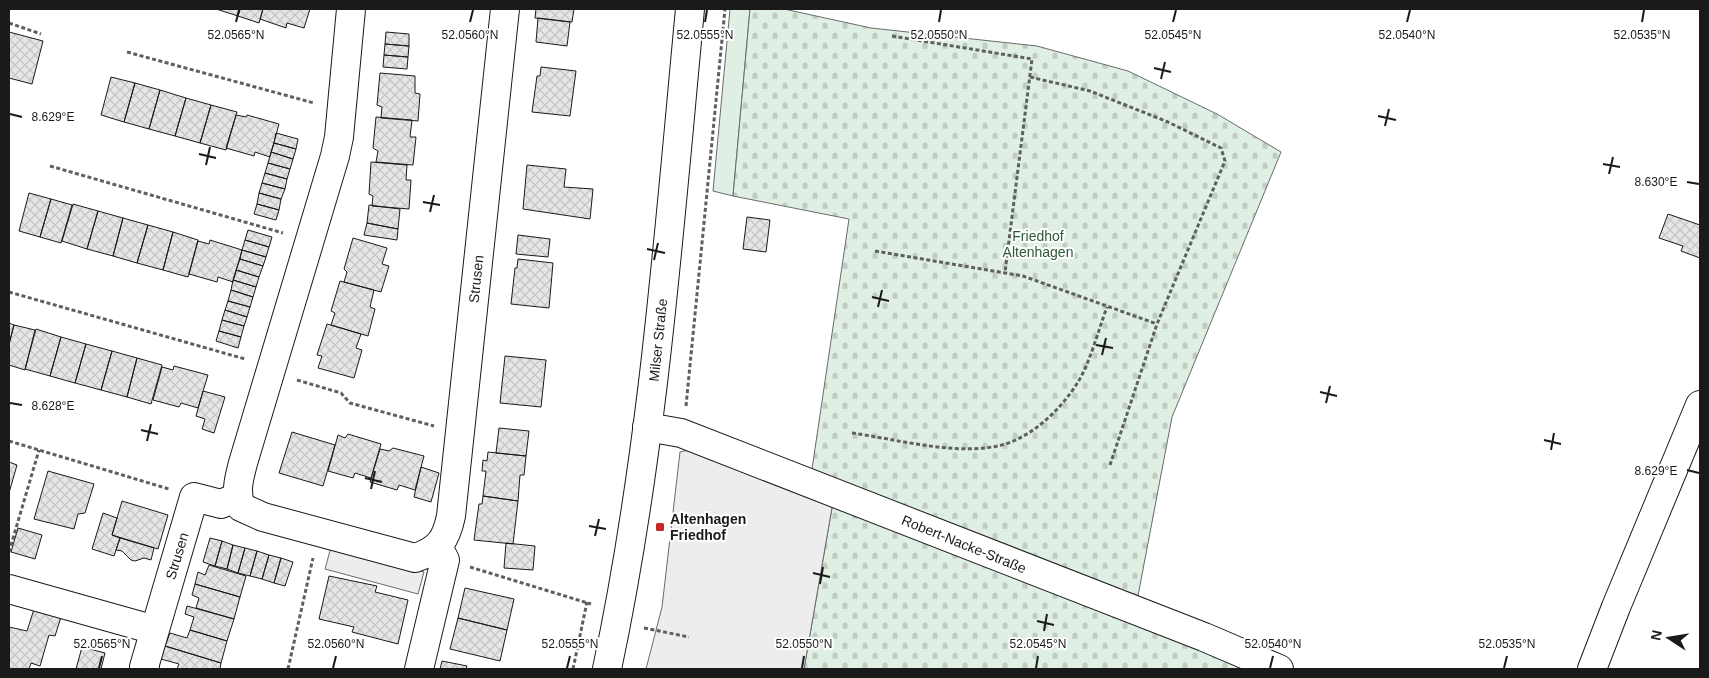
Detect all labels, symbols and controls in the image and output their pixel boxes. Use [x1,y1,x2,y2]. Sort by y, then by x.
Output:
text: 52.0565°N [208,28,264,42]
text: 52.0560°N [442,28,498,42]
text: 52.0555°N [677,28,733,42]
text: 52.0550°N [911,28,967,42]
text: 52.0545°N [1145,28,1201,42]
text: 52.0540°N [1379,28,1435,42]
text: 52.0535°N [1614,28,1670,42]
text: 8.629°E [32,110,74,124]
text: 8.630°E [1635,175,1677,189]
park label: Friedhof Altenhagen [1003,228,1073,260]
street label: Strusen [466,254,486,304]
street label: Milser Straße [646,298,670,382]
text: 8.628°E [32,399,74,413]
text: 8.629°E [1635,464,1677,478]
place label: Altenhagen Friedhof [670,511,746,543]
street label: Robert-Nacke-Straße [899,512,1029,576]
marker: Altenhagen Friedhof [654,521,666,533]
street label: Strusen [162,531,192,581]
north arrow [1644,613,1694,663]
text: N [1647,629,1665,642]
text: 52.0565°N [74,637,130,651]
text: 52.0560°N [308,637,364,651]
text: 52.0555°N [542,637,598,651]
text: 52.0550°N [776,637,832,651]
text: 52.0545°N [1010,637,1066,651]
text: 52.0540°N [1245,637,1301,651]
text: 52.0535°N [1479,637,1535,651]

